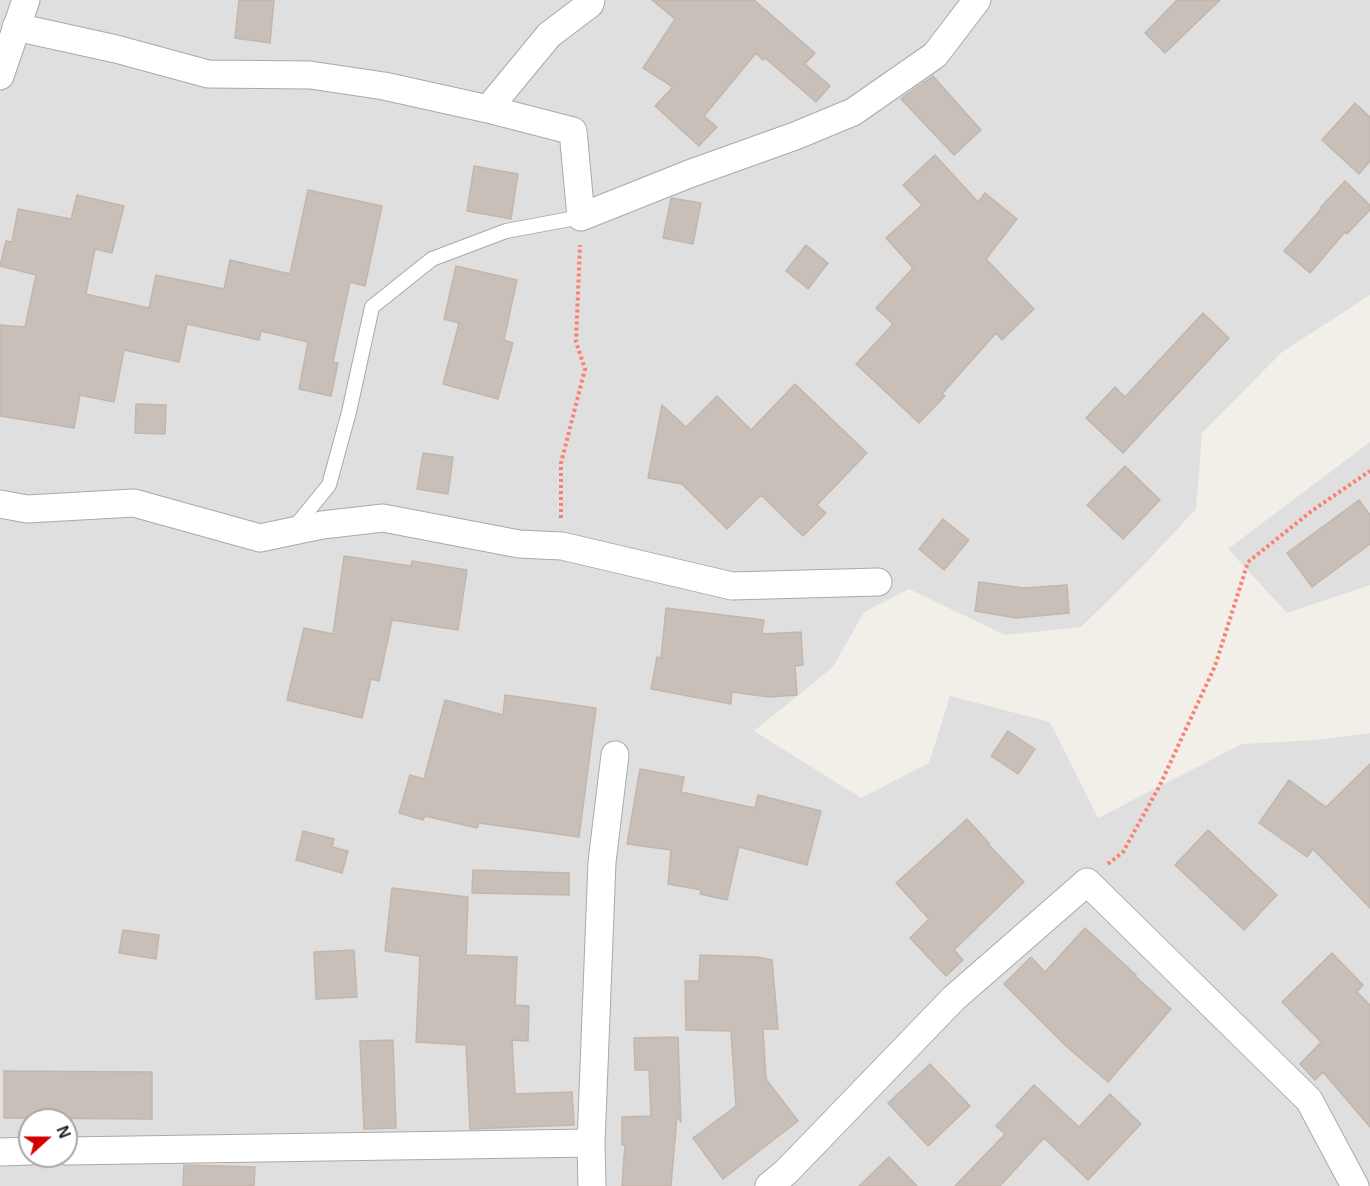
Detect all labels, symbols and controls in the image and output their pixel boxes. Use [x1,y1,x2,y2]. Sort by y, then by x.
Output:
north arrow [18,1108,78,1168]
text: N [53,1124,73,1141]

